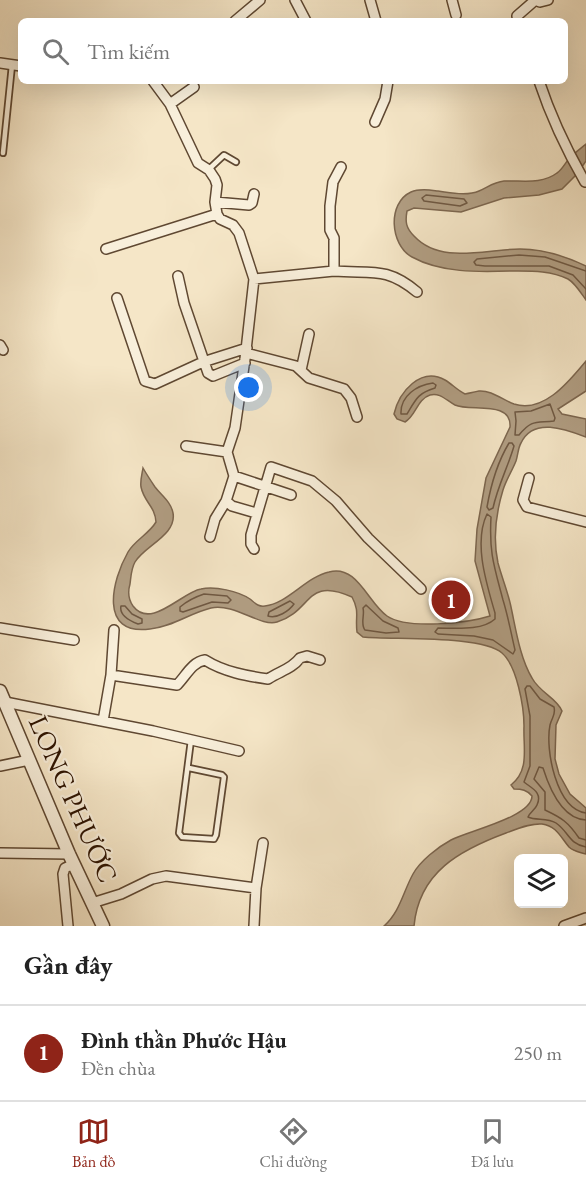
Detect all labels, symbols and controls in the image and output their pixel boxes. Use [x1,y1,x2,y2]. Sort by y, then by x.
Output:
search box [18,18,568,84]
icon: search [39,35,72,68]
text: Tìm kiếm [87,37,170,66]
your location [234,373,263,402]
pin: 1 [432,578,470,622]
street label: LONG PHƯỚC [21,710,126,888]
map controls [514,854,568,908]
button: layers [514,854,568,908]
text: Gần đây [24,948,113,982]
text: Đình thần Phước Hậu [81,1026,287,1055]
text: 1 [38,1040,49,1066]
text: 250 m [514,1040,562,1066]
text: Đền chùa [81,1055,155,1081]
tab: Bản đồ [72,1115,116,1172]
tab: Chỉ đường [260,1115,327,1172]
tab: Đã lưu [471,1115,514,1172]

